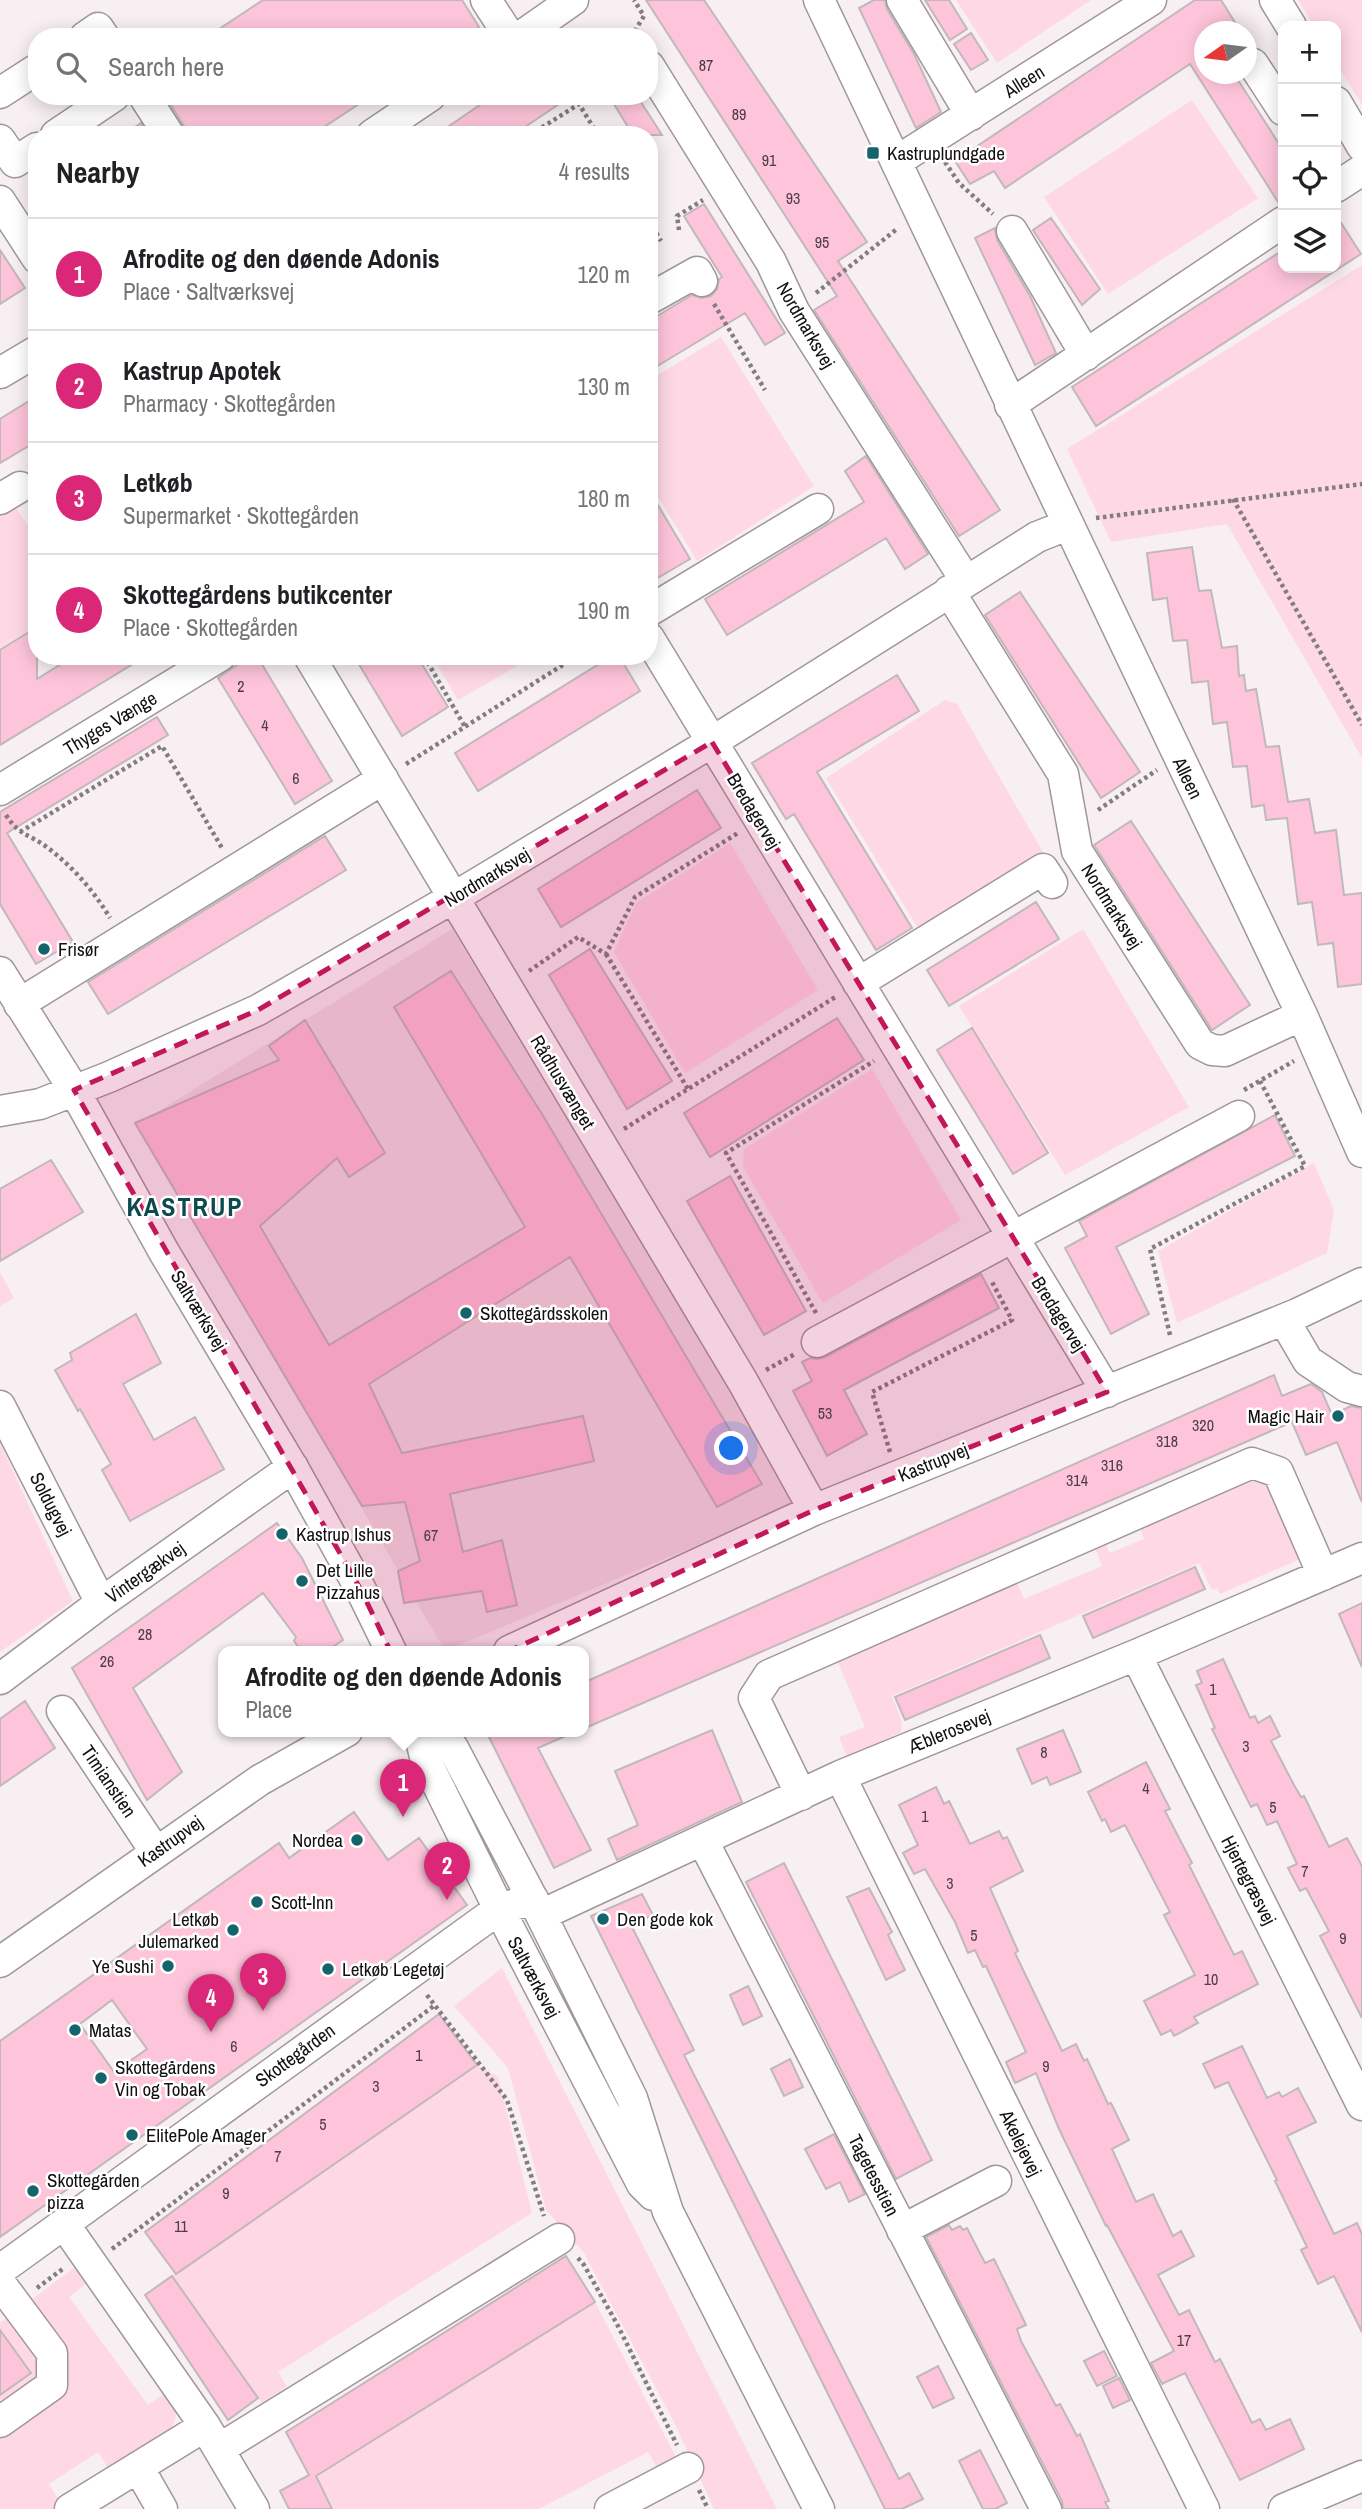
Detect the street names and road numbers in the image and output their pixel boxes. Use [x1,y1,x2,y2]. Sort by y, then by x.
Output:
street label: Alleen [998,58,1049,104]
street label: Nordmarksvej [771,277,841,373]
street label: Thyges Vænge [59,685,161,761]
street label: Alleen [1166,752,1209,803]
street label: Bredagervej [721,768,787,854]
street label: Nordmarksvej [439,841,535,913]
street label: Nordmarksvej [1076,858,1148,954]
street label: Rådhusvænget [525,1030,602,1135]
street label: Saltværksvej [165,1265,233,1355]
street label: Bredagervej [1026,1271,1092,1357]
street label: Kastrupvej [894,1436,972,1488]
street label: Soldugvej [24,1468,78,1540]
street label: Vintergækvej [100,1535,190,1609]
street label: Æblerosevej [903,1703,994,1760]
street label: Timianstien [75,1740,143,1822]
street label: Kastrupvej [132,1809,208,1873]
street label: Hjertegræsvej [1215,1831,1283,1929]
street label: Saltværksvej [502,1932,566,2022]
street label: Skottegården [250,2017,340,2093]
street label: Akelejevej [993,2104,1048,2181]
street label: Tagetesstien [842,2130,906,2220]

